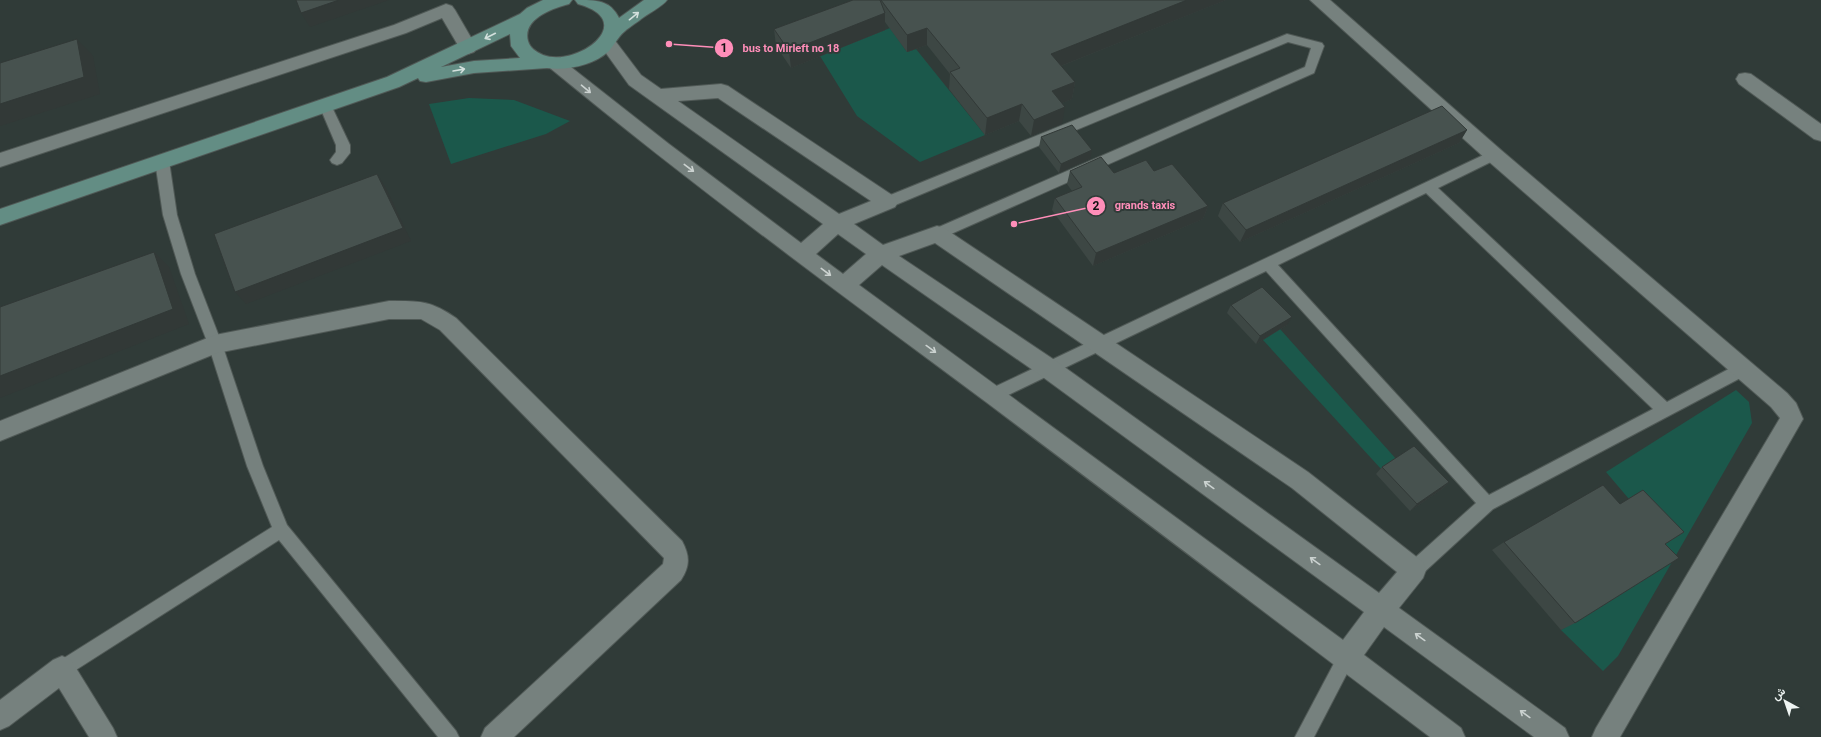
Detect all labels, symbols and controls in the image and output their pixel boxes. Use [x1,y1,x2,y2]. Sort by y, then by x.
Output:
one-way arrow [629,12,639,21]
one-way arrow [484,33,496,41]
callout: bus to Mirleft no 18 [714,37,847,60]
text: 1 [721,41,727,55]
text: bus to Mirleft no 18 [743,42,839,55]
one-way arrow [452,66,465,74]
one-way arrow [581,84,592,93]
one-way arrow [684,164,695,172]
callout: grands taxis [1086,194,1183,217]
text: 2 [1093,199,1100,213]
text: grands taxis [1115,199,1176,212]
one-way arrow [820,268,831,277]
one-way arrow [925,345,936,353]
one-way arrow [1204,481,1215,489]
one-way arrow [1309,557,1320,565]
one-way arrow [1414,633,1425,641]
north arrow [1765,681,1805,721]
text: ش [1770,684,1788,703]
one-way arrow [1519,710,1530,718]

